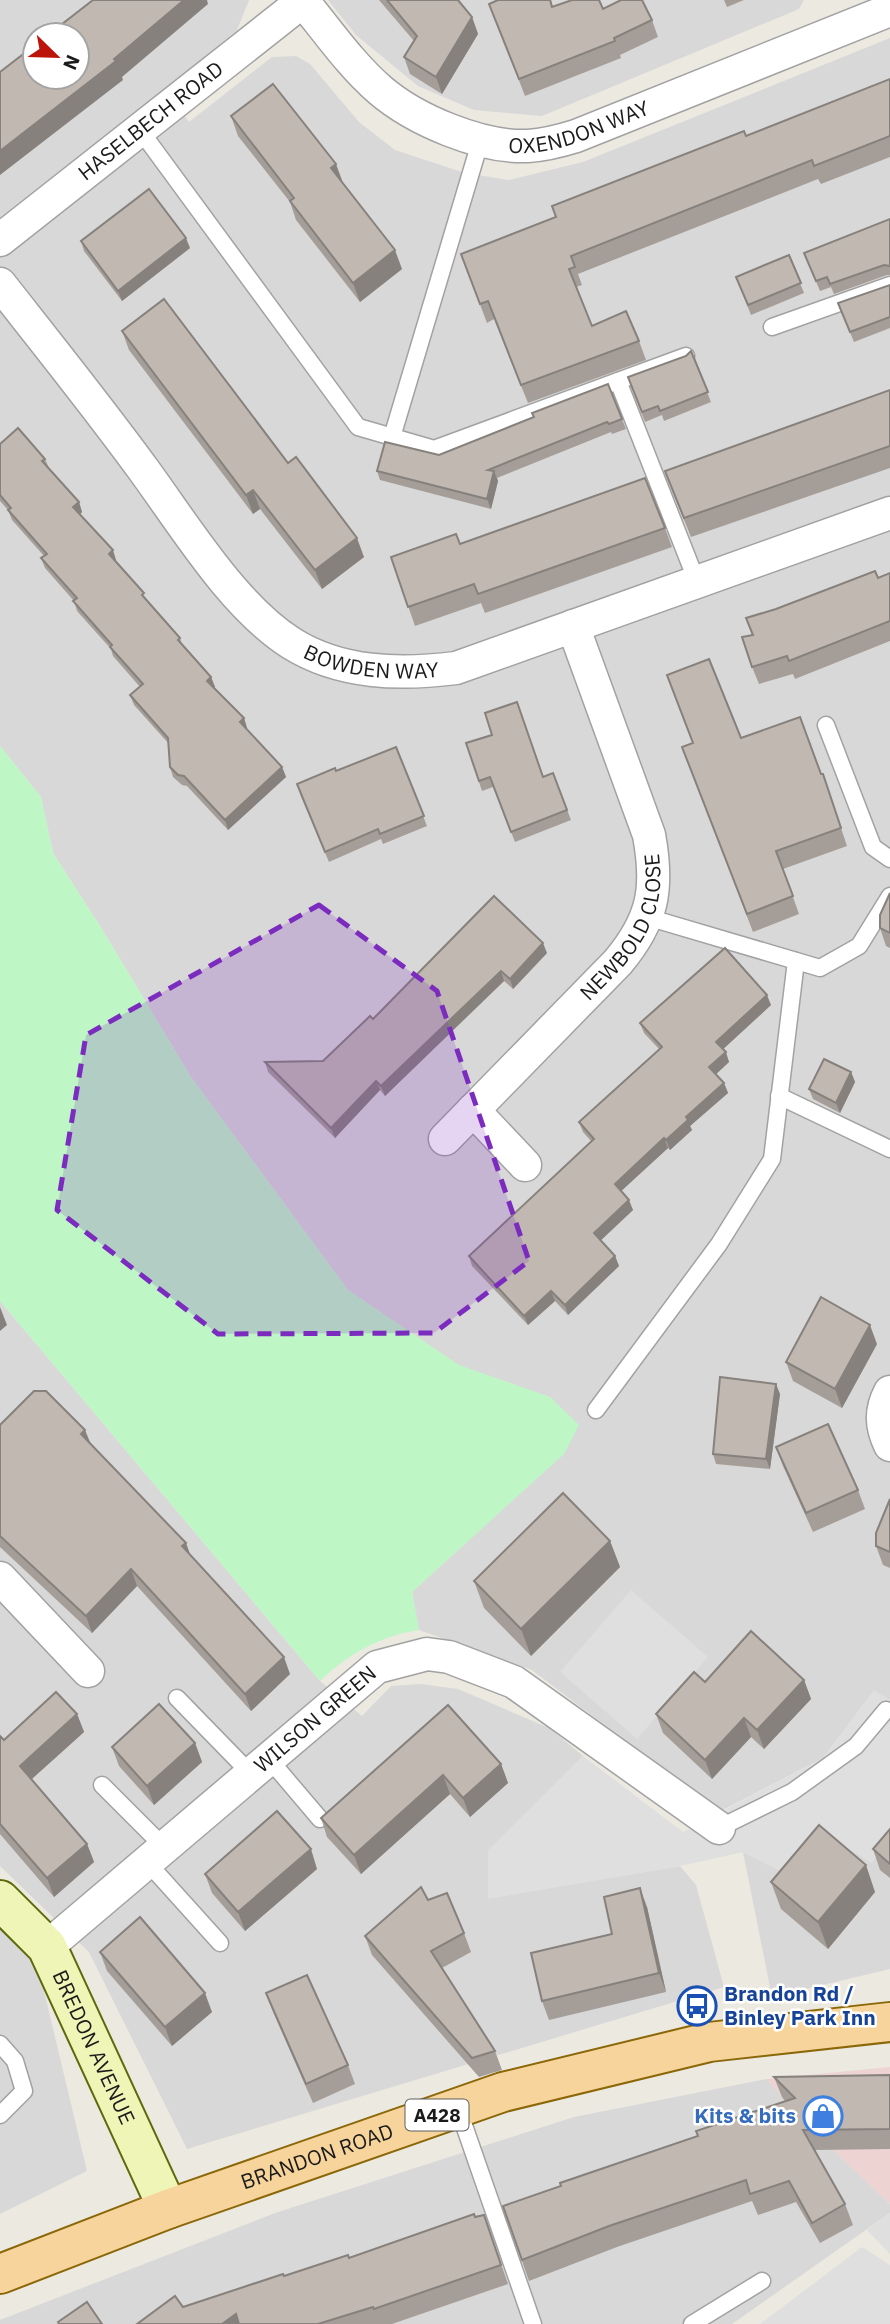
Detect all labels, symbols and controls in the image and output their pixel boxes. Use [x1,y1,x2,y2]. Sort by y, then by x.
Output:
north arrow [21,21,91,91]
text: N [58,52,85,74]
street label: HASELBECH ROAD [72,54,228,186]
street label: OXENDON WAY [508,93,654,159]
street label: BOWDEN WAY [299,637,440,685]
street label: NEWBOLD CLOSE [573,852,667,1006]
street label: WILSON GREEN [248,1659,382,1778]
street label: BREDON AVENUE [46,1965,142,2129]
place label: Brandon Rd / Binley Park Inn [724,1979,876,2031]
bus stop icon: Brandon Rd / Binley Park Inn [676,1985,718,2027]
shop icon: Kits & bits [802,2095,844,2137]
road number: A428 [406,2100,468,2130]
place label: Kits & bits [694,2101,796,2129]
street label: BRANDON ROAD [237,2116,397,2196]

